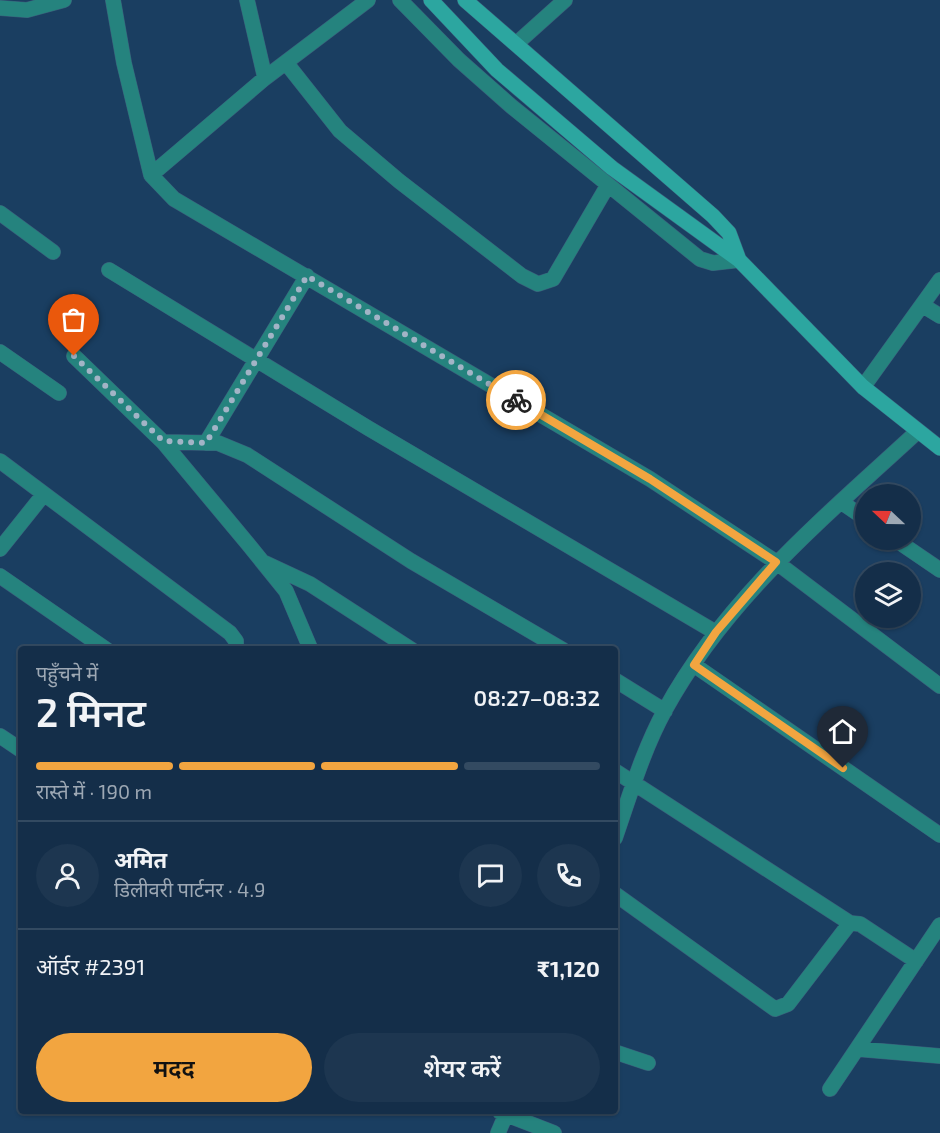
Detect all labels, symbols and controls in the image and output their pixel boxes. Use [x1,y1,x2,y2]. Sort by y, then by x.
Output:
pin [48,294,99,356]
icon: bag [57,303,90,336]
courier [486,370,546,430]
icon: bike [500,384,533,417]
north arrow [855,484,921,550]
map controls [855,484,921,628]
button: layers [855,562,921,628]
text: पहुँचने में [36,661,98,685]
text: 08:27–08:32 [474,684,600,710]
text: 2 मिनट [36,688,146,735]
pin [817,706,868,768]
icon: home [826,715,859,748]
text: रास्ते में · 190 m [36,779,152,803]
button: person [36,844,99,907]
button: chat [459,844,522,907]
button: phone [537,844,600,907]
text: अमित [114,846,167,872]
text: डिलीवरी पार्टनर · 4.9 [114,877,265,901]
text: ऑर्डर #2391 [36,953,145,979]
text: ₹1,120 [537,955,600,981]
button: मदद [36,1033,312,1102]
button: शेयर करें [324,1033,600,1102]

